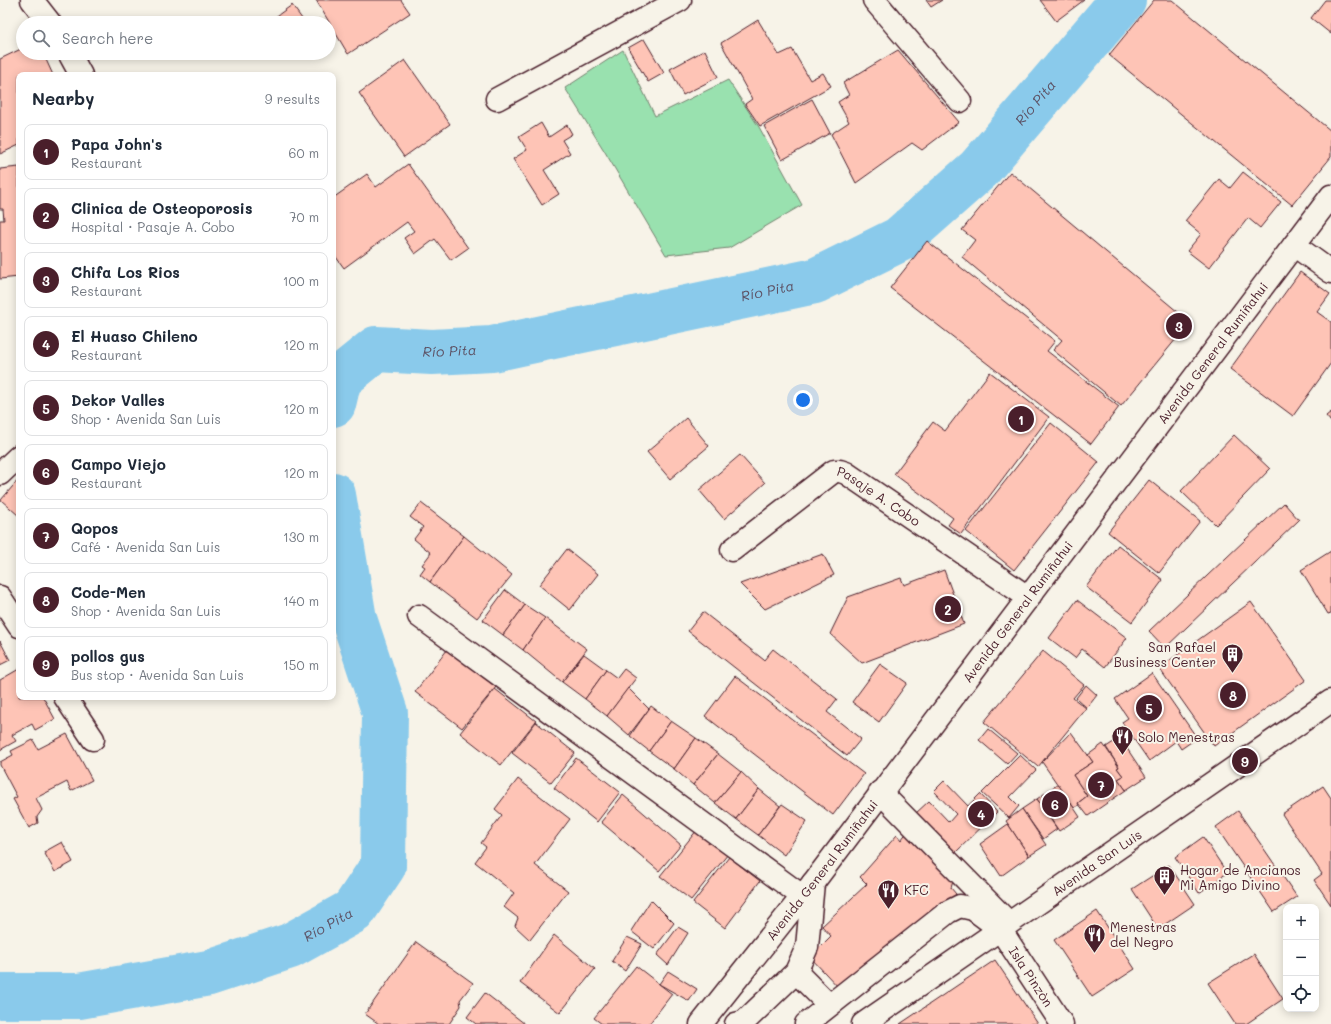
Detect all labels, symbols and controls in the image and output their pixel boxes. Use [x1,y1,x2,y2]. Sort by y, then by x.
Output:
search box [16,16,336,60]
icon: search [30,27,52,49]
text: Search here [62,28,153,48]
water label: Río Pita [1010,76,1060,129]
text: Nearby [32,87,94,109]
text: 9 results [265,90,320,107]
text: Papa John's [71,134,162,154]
text: 1 [43,144,49,161]
text: 60 m [289,144,319,161]
text: Restaurant [71,154,142,171]
text: Clinica de Osteoporosis [71,198,252,218]
text: 2 [42,208,50,225]
text: 70 m [289,208,319,225]
text: Hospital · Pasaje A. Cobo [71,218,234,235]
text: Chifa Los Rios [71,262,180,282]
text: 3 [42,272,50,289]
text: 100 m [283,272,319,289]
water label: Río Pita [739,276,796,305]
street label: Avenida General Rumiñahui [1153,278,1271,427]
text: Restaurant [71,282,142,299]
pin: 3 [1166,311,1192,341]
text: El Huaso Chileno [71,326,198,346]
text: 4 [42,336,50,353]
text: 120 m [283,336,319,353]
water label: Río Pita [422,340,477,361]
text: Restaurant [71,346,142,363]
text: Dekor Valles [71,390,165,410]
your location [793,390,813,410]
text: 5 [42,400,50,417]
text: 120 m [283,400,319,417]
pin: 1 [1008,404,1034,434]
text: Shop · Avenida San Luis [71,410,221,427]
text: Campo Viejo [71,454,166,474]
street label: Pasaje A. Cobo [835,462,924,530]
text: 6 [42,464,50,481]
text: 120 m [283,464,319,481]
text: Restaurant [71,474,142,491]
text: Qopos [71,518,118,538]
text: 7 [42,528,50,545]
text: 130 m [283,528,319,545]
street label: Avenida General Rumiñahui [958,537,1076,685]
text: Café · Avenida San Luis [71,538,220,555]
text: Code-Men [71,582,146,602]
text: 8 [42,592,50,609]
text: 140 m [283,592,319,609]
pin: 2 [935,594,961,624]
text: Shop · Avenida San Luis [71,602,221,619]
place label: San Rafael Business Center [1114,638,1216,670]
building icon: San Rafael Business Center [1219,641,1245,674]
text: pollos gus [71,646,145,666]
text: 9 [42,656,50,673]
text: 150 m [283,656,319,673]
text: Bus stop · Avenida San Luis [71,666,244,683]
pin: 8 [1220,680,1246,710]
pin: 5 [1136,693,1162,723]
restaurant icon: Solo Menestras [1110,724,1136,757]
place label: Solo Menestras [1138,728,1235,745]
pin: 9 [1232,746,1258,776]
pin: 7 [1088,770,1114,800]
pin: 6 [1042,789,1068,819]
street label: Avenida General Rumiñahui [762,796,881,943]
pin: 4 [968,799,994,829]
street label: Avenida San Luis [1048,825,1145,899]
place label: Hogar de Ancianos Mi Amigo Divino [1180,861,1301,893]
building icon: Hogar de Ancianos Mi Amigo Divino [1151,864,1177,897]
restaurant icon: KFC [876,877,902,910]
place label: KFC [904,881,928,898]
water label: Río Pita [300,903,356,946]
map controls [1283,904,1319,1012]
button: + [1283,904,1319,940]
place label: Menestras del Negro [1110,918,1177,950]
restaurant icon: Menestras del Negro [1081,921,1107,954]
button: − [1283,940,1319,976]
street label: Isla Pinzòn [1006,943,1057,1010]
button: locate [1283,976,1319,1012]

